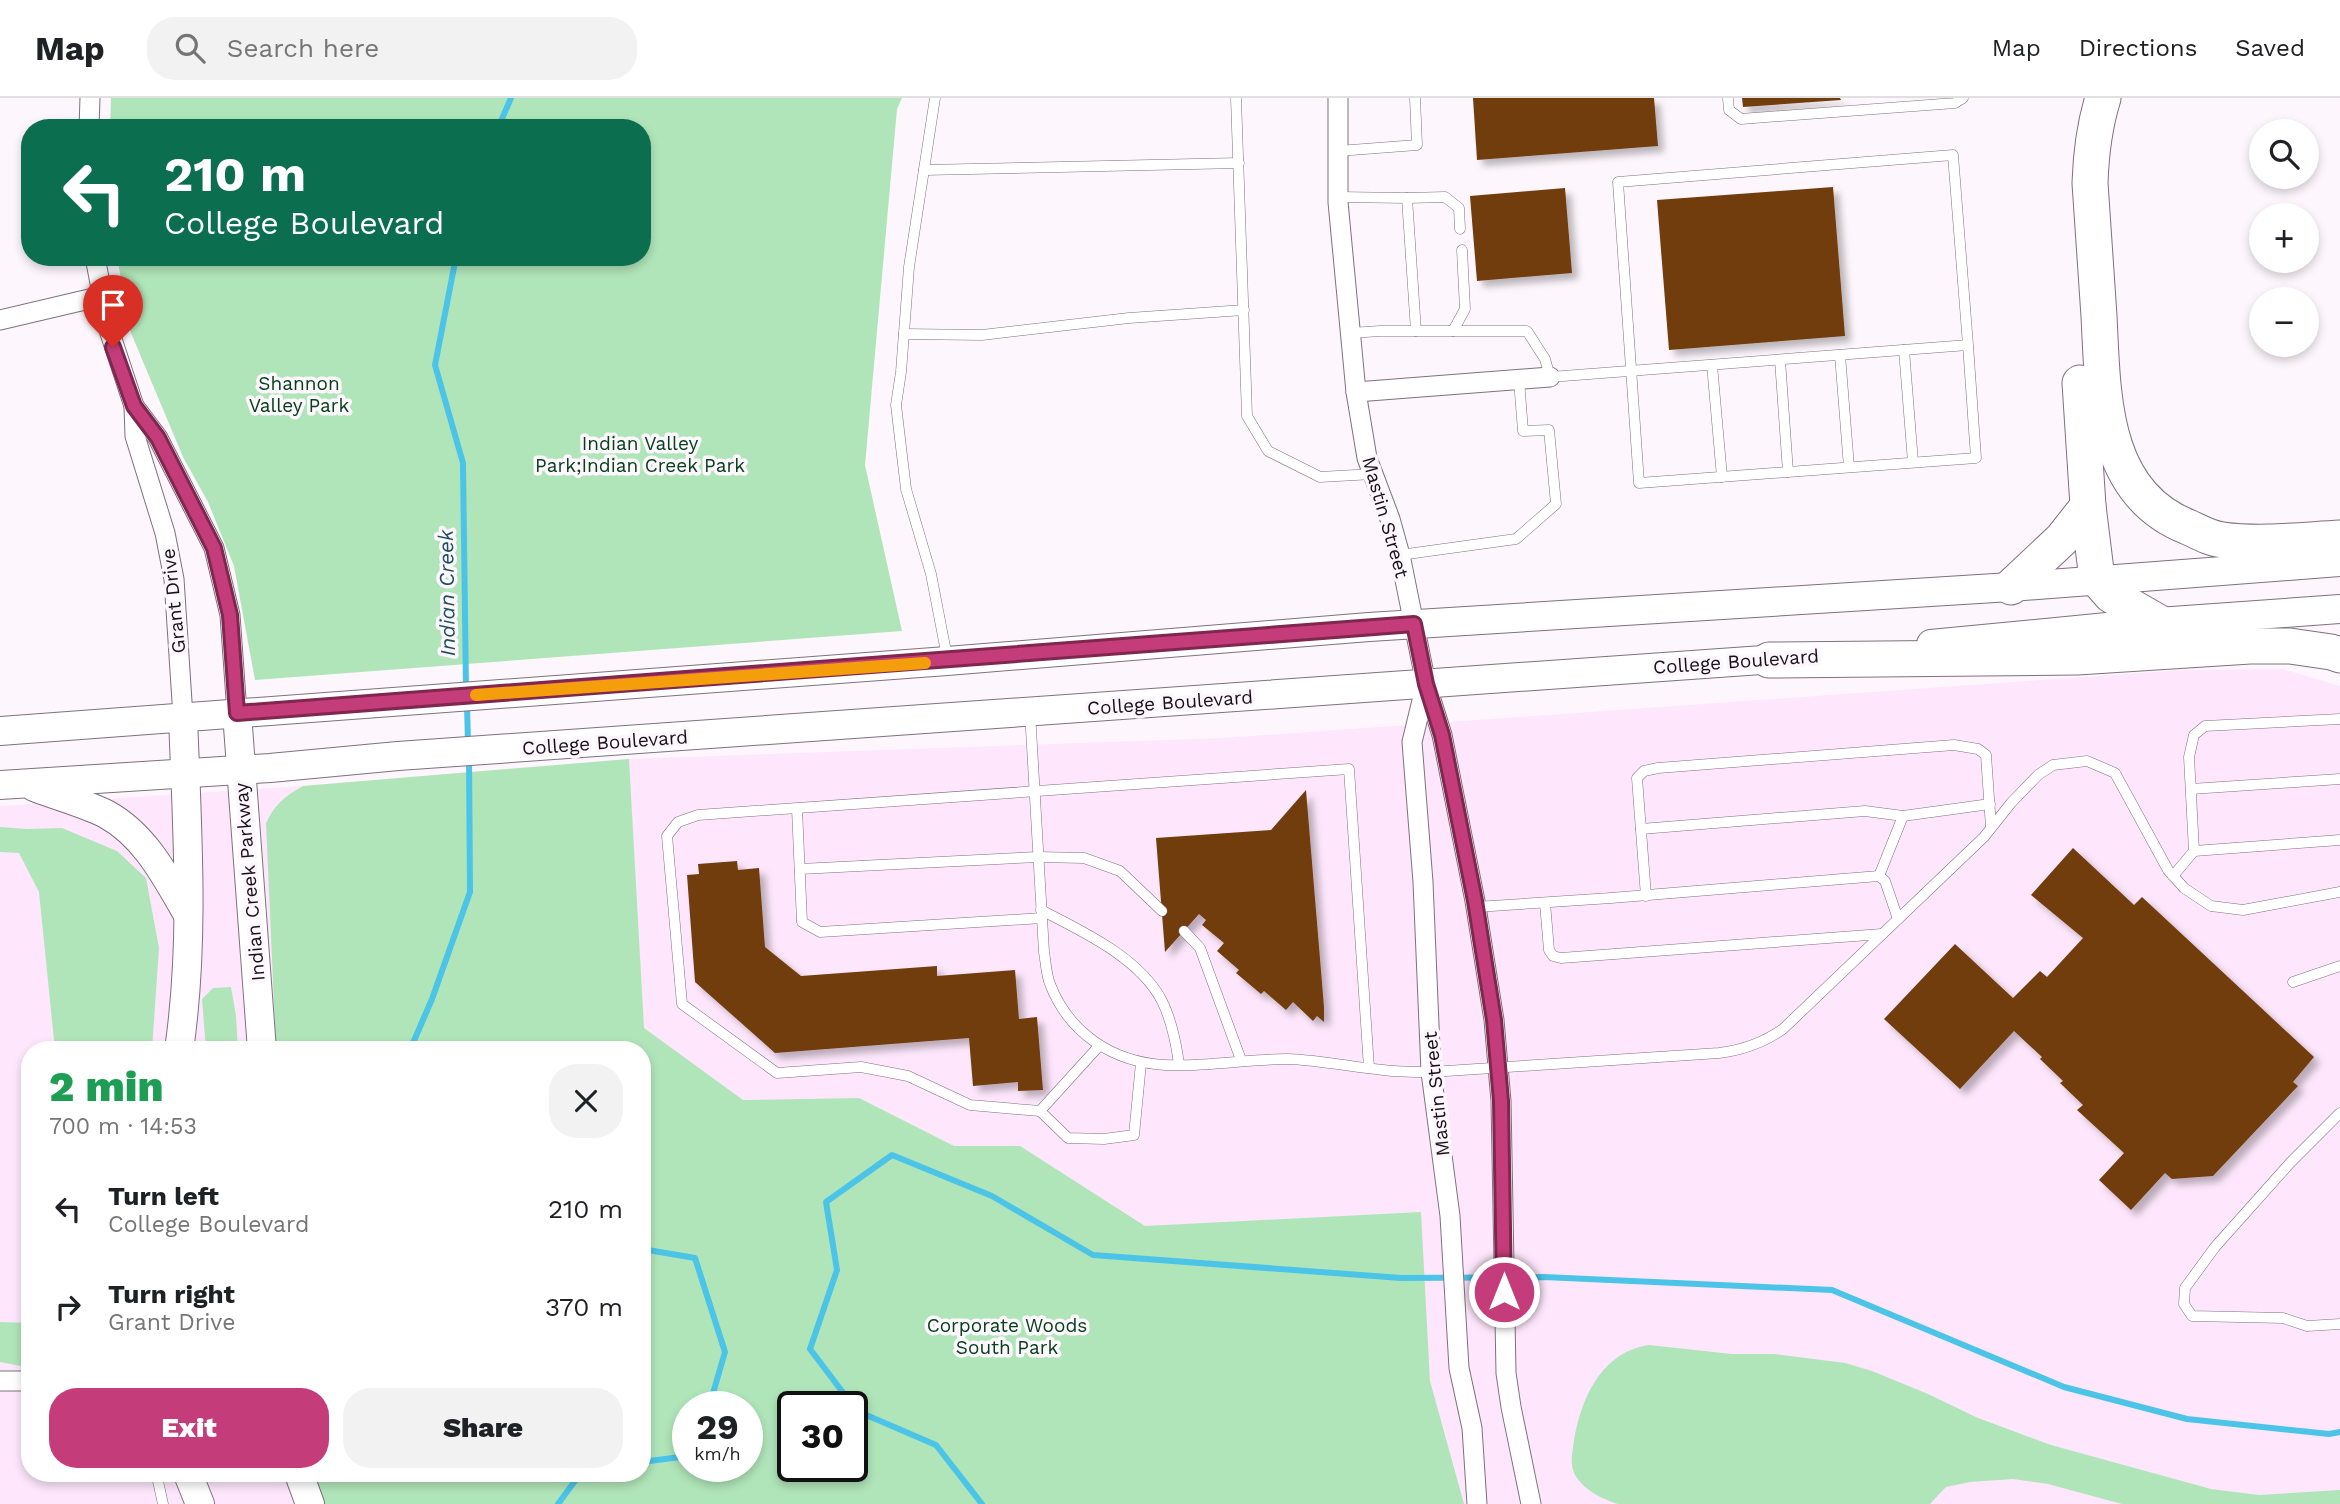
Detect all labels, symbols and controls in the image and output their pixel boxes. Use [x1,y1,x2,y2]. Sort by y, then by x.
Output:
search box [147,17,637,80]
text: Map [35,29,105,68]
icon: search [171,29,209,67]
text: Search here [227,33,379,63]
text: Map [1992,34,2041,62]
text: Directions [2079,34,2197,62]
text: Saved [2235,34,2305,62]
map controls [2249,119,2319,357]
button: search [2249,119,2319,189]
text: 210 m [164,145,306,203]
icon: left [49,147,140,238]
button: + [2249,203,2319,273]
text: College Boulevard [164,204,444,242]
pin [83,275,143,347]
icon: arrive [94,286,132,324]
button: − [2249,287,2319,357]
park label: Shannon Valley Park [249,372,350,417]
park label: Indian Valley Park;Indian Creek Park [535,432,745,477]
street label: Mastin Street [1357,454,1414,581]
water label: Indian Creek [433,529,460,657]
street label: Grant Drive [157,547,190,655]
street label: College Boulevard [1652,644,1820,679]
street label: College Boulevard [1086,685,1254,720]
street label: College Boulevard [521,725,689,760]
street label: Indian Creek Parkway [229,782,270,982]
street label: Mastin Street [1419,1030,1454,1157]
text: 2 min [49,1062,163,1111]
button: close [549,1064,623,1138]
text: 700 m · 14:53 [49,1113,197,1140]
text: Turn left [108,1181,219,1211]
icon: left [49,1190,87,1228]
text: 210 m [548,1194,623,1224]
text: College Boulevard [108,1211,309,1238]
position arrow [1467,1255,1541,1329]
text: Turn right [108,1279,235,1309]
icon: right [49,1288,87,1326]
text: 370 m [545,1292,623,1322]
text: Grant Drive [108,1309,236,1336]
park label: Corporate Woods South Park [927,1314,1087,1359]
button: Exit [49,1388,329,1468]
button: Share [343,1388,623,1468]
speed limit sign: 30 [777,1391,868,1482]
text: 29 [696,1406,739,1448]
text: km/h [694,1443,741,1464]

